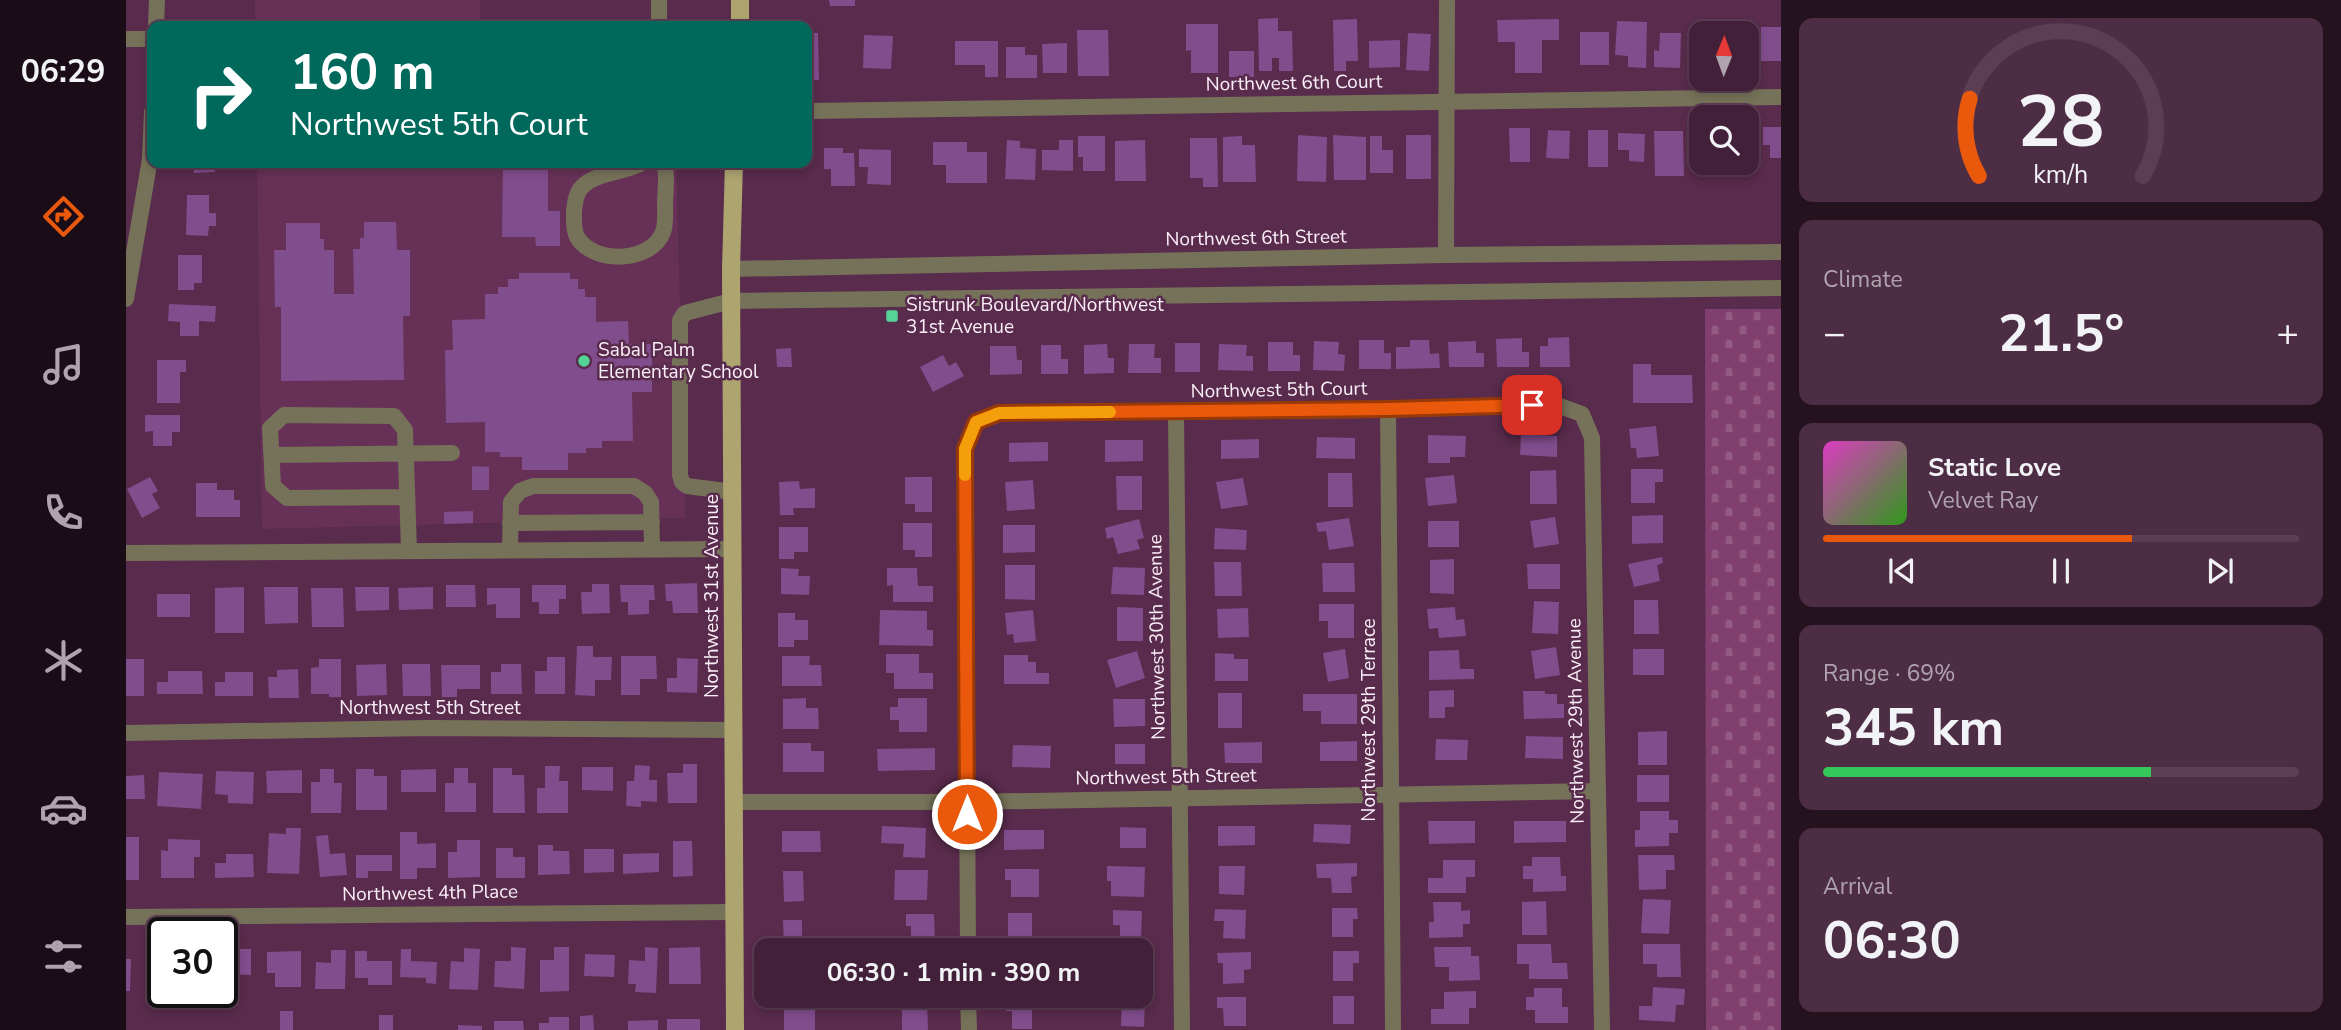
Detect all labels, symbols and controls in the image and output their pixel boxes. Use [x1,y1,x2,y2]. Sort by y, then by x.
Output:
north arrow [1689,21,1759,91]
map controls [1689,21,1759,175]
text: 160 m [290,39,434,106]
icon: right [175,49,266,140]
text: 06:29 [21,50,105,93]
street label: Northwest 6th Court [1205,68,1383,98]
text: 28 [2017,73,2105,173]
text: Northwest 5th Court [290,103,588,146]
button: search [1689,105,1759,175]
text: km/h [2033,158,2089,192]
icon: directions [39,192,88,241]
street label: Northwest 6th Street [1165,223,1347,253]
text: Climate [1823,264,1903,295]
place label: Sistrunk Boulevard/Northwest 31st Avenue [906,292,1164,340]
text: 21.5° [1998,298,2124,369]
marker: Sistrunk Boulevard/Northwest 31st Avenue [884,308,900,324]
text: − [1823,308,1846,359]
text: + [2276,308,2299,359]
place label: Sabal Palm Elementary School [598,337,759,385]
icon: music [39,340,88,389]
marker: Sabal Palm Elementary School [576,353,592,369]
street label: Northwest 5th Court [1190,375,1368,405]
pin [1502,375,1562,435]
icon: arrive [1513,386,1551,424]
text: Static Love [1928,450,2061,485]
text: Velvet Ray [1928,485,2038,516]
icon: phone [39,488,88,537]
street label: Northwest 31st Avenue [699,494,725,698]
street label: Northwest 30th Avenue [1142,534,1172,740]
icon: previous [1883,552,1921,590]
icon: pause [2042,552,2080,590]
icon: next [2201,552,2239,590]
street label: Northwest 29th Terrace [1356,618,1382,822]
street label: Northwest 29th Avenue [1561,618,1591,824]
icon: climate [39,636,88,685]
text: Range · 69% [1823,658,1955,689]
text: 345 km [1823,692,2004,763]
street label: Northwest 5th Street [339,695,521,721]
street label: Northwest 5th Street [1075,762,1257,792]
position arrow [930,777,1004,851]
icon: car [39,784,88,833]
text: Arrival [1823,871,1892,902]
street label: Northwest 4th Place [342,878,518,908]
text: 06:30 [1823,905,1961,976]
speed limit sign: 30 [147,917,238,1008]
icon: filters [39,932,88,981]
text: 06:30 · 1 min · 390 m [827,955,1080,990]

